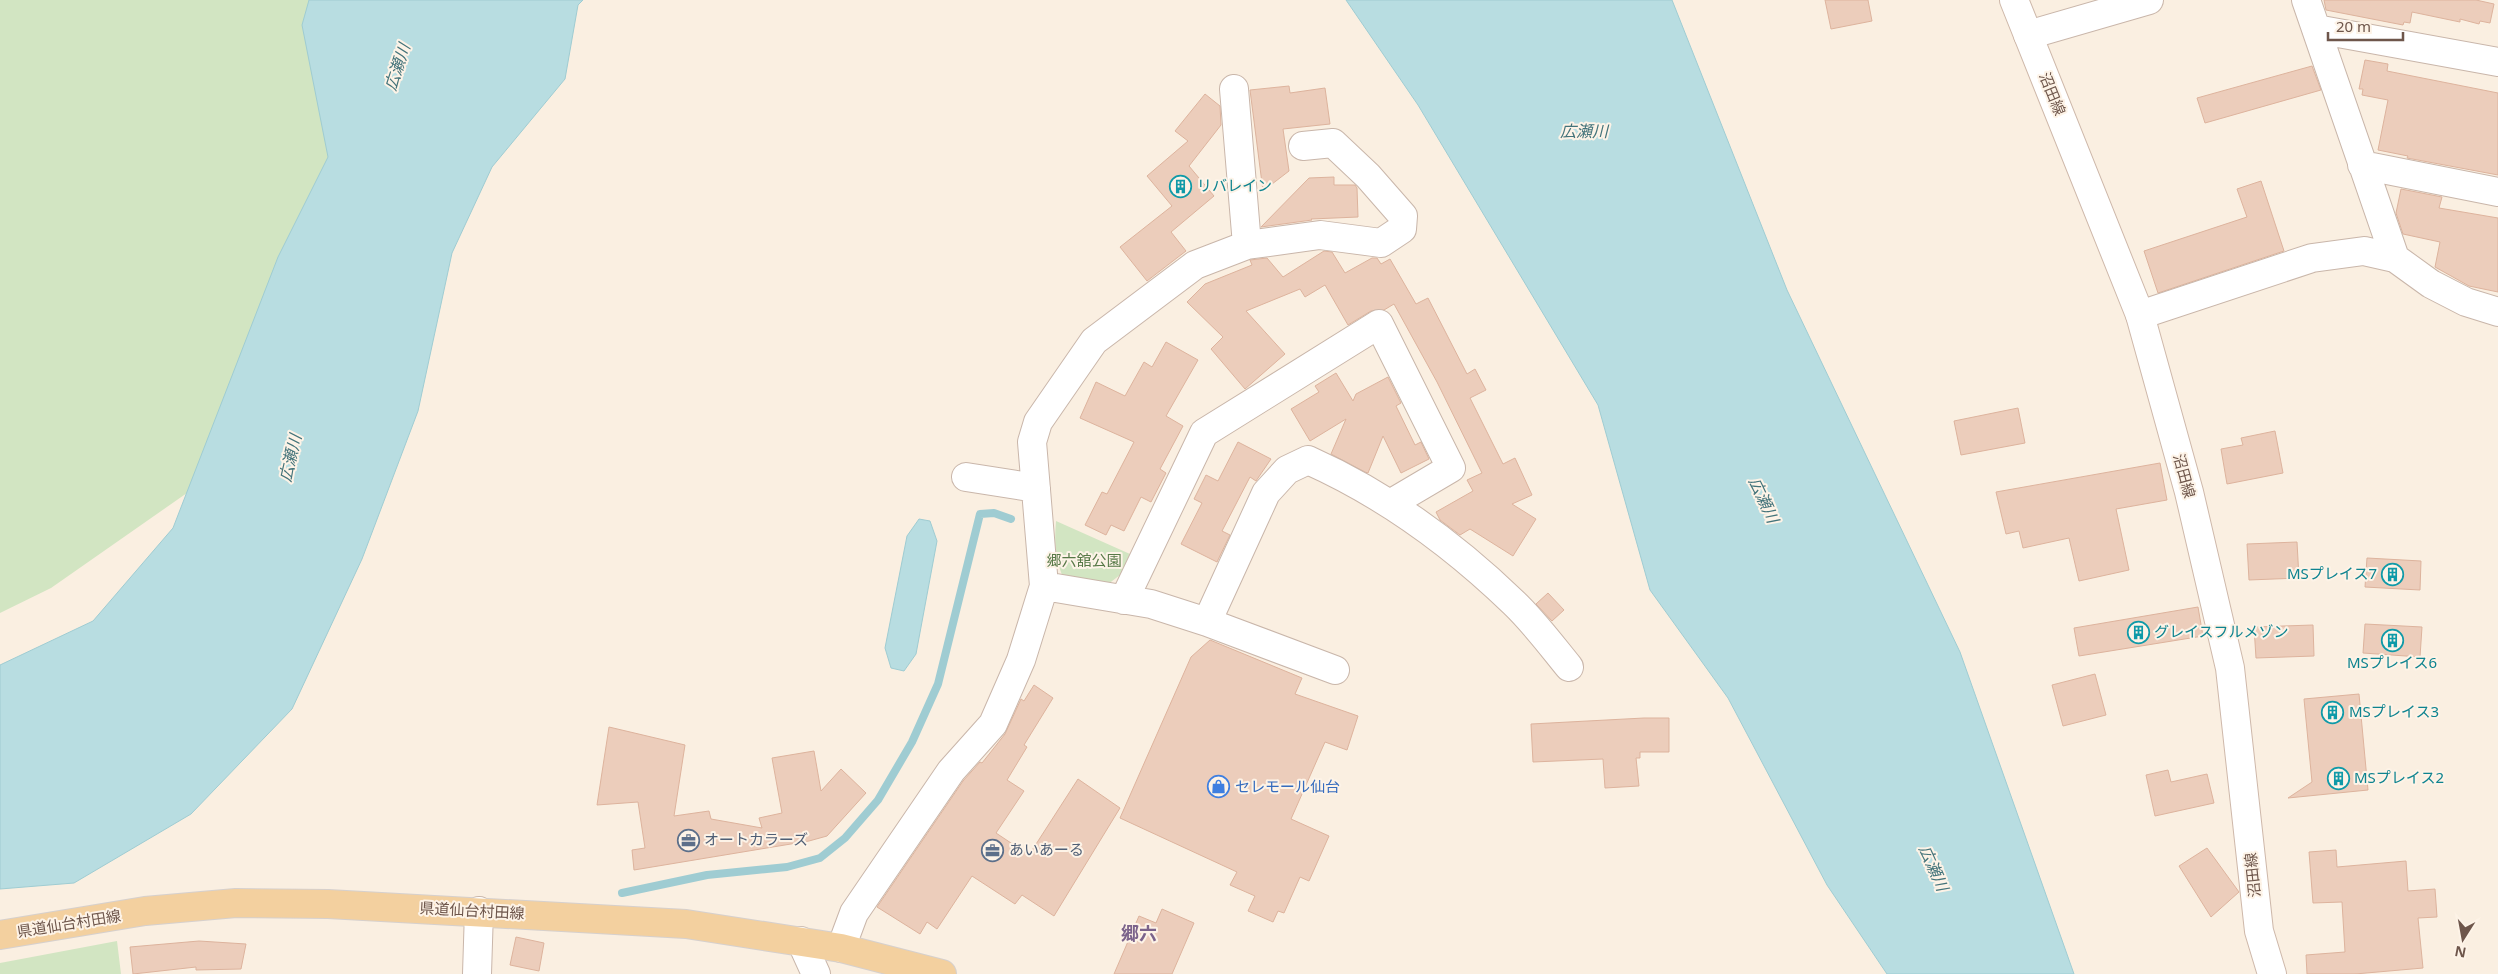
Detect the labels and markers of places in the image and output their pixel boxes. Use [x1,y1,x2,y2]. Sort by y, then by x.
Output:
building icon: リバレイン [1169,174,1193,198]
place label: リバレイン [1197,175,1272,195]
building icon: MSプレイス7 [2381,562,2405,586]
place label: MSプレイス7 [2287,563,2377,583]
building icon: グレイスフルメゾン [2126,620,2150,644]
place label: グレイスフルメゾン [2154,621,2289,641]
building icon: MSプレイス6 [2380,628,2404,652]
place label: MSプレイス6 [2347,652,2437,672]
building icon: MSプレイス3 [2321,700,2345,724]
place label: MSプレイス3 [2349,701,2439,721]
building icon: MSプレイス2 [2326,766,2350,790]
place label: MSプレイス2 [2354,767,2444,787]
shop icon: セレモール仙台 [1207,775,1231,799]
place label: セレモール仙台 [1235,776,1340,796]
office icon: オートカラーズ [676,828,700,852]
place label: オートカラーズ [704,829,808,849]
office icon: あいあーる [981,838,1005,862]
place label: あいあーる [1009,839,1084,859]

